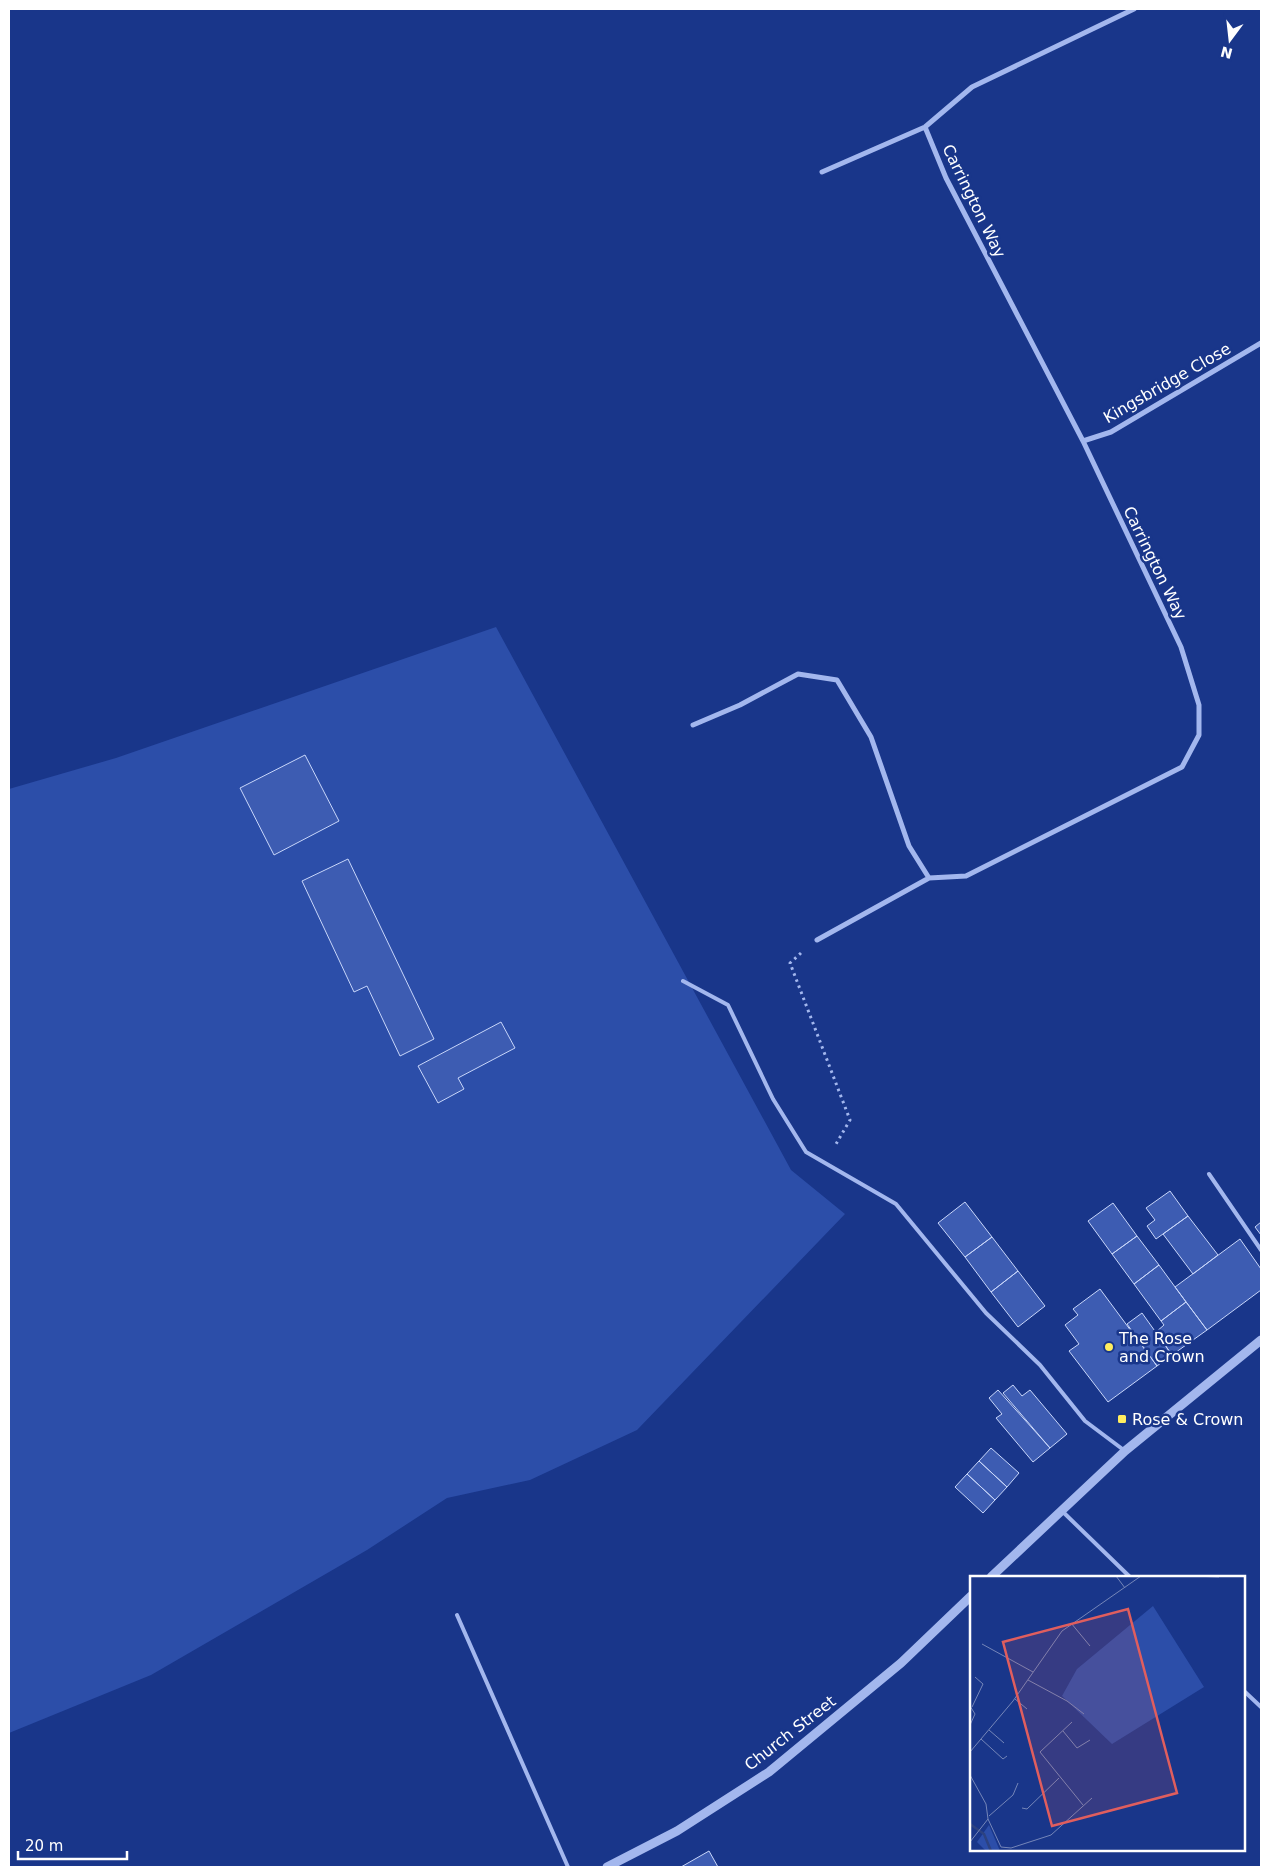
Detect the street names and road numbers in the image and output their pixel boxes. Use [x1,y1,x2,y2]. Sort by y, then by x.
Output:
street label: Carrington Way [938,141,1010,261]
street label: Kingsbridge Close [1100,339,1234,427]
street label: Carrington Way [1119,503,1191,623]
street label: Church Street [741,1692,839,1774]

